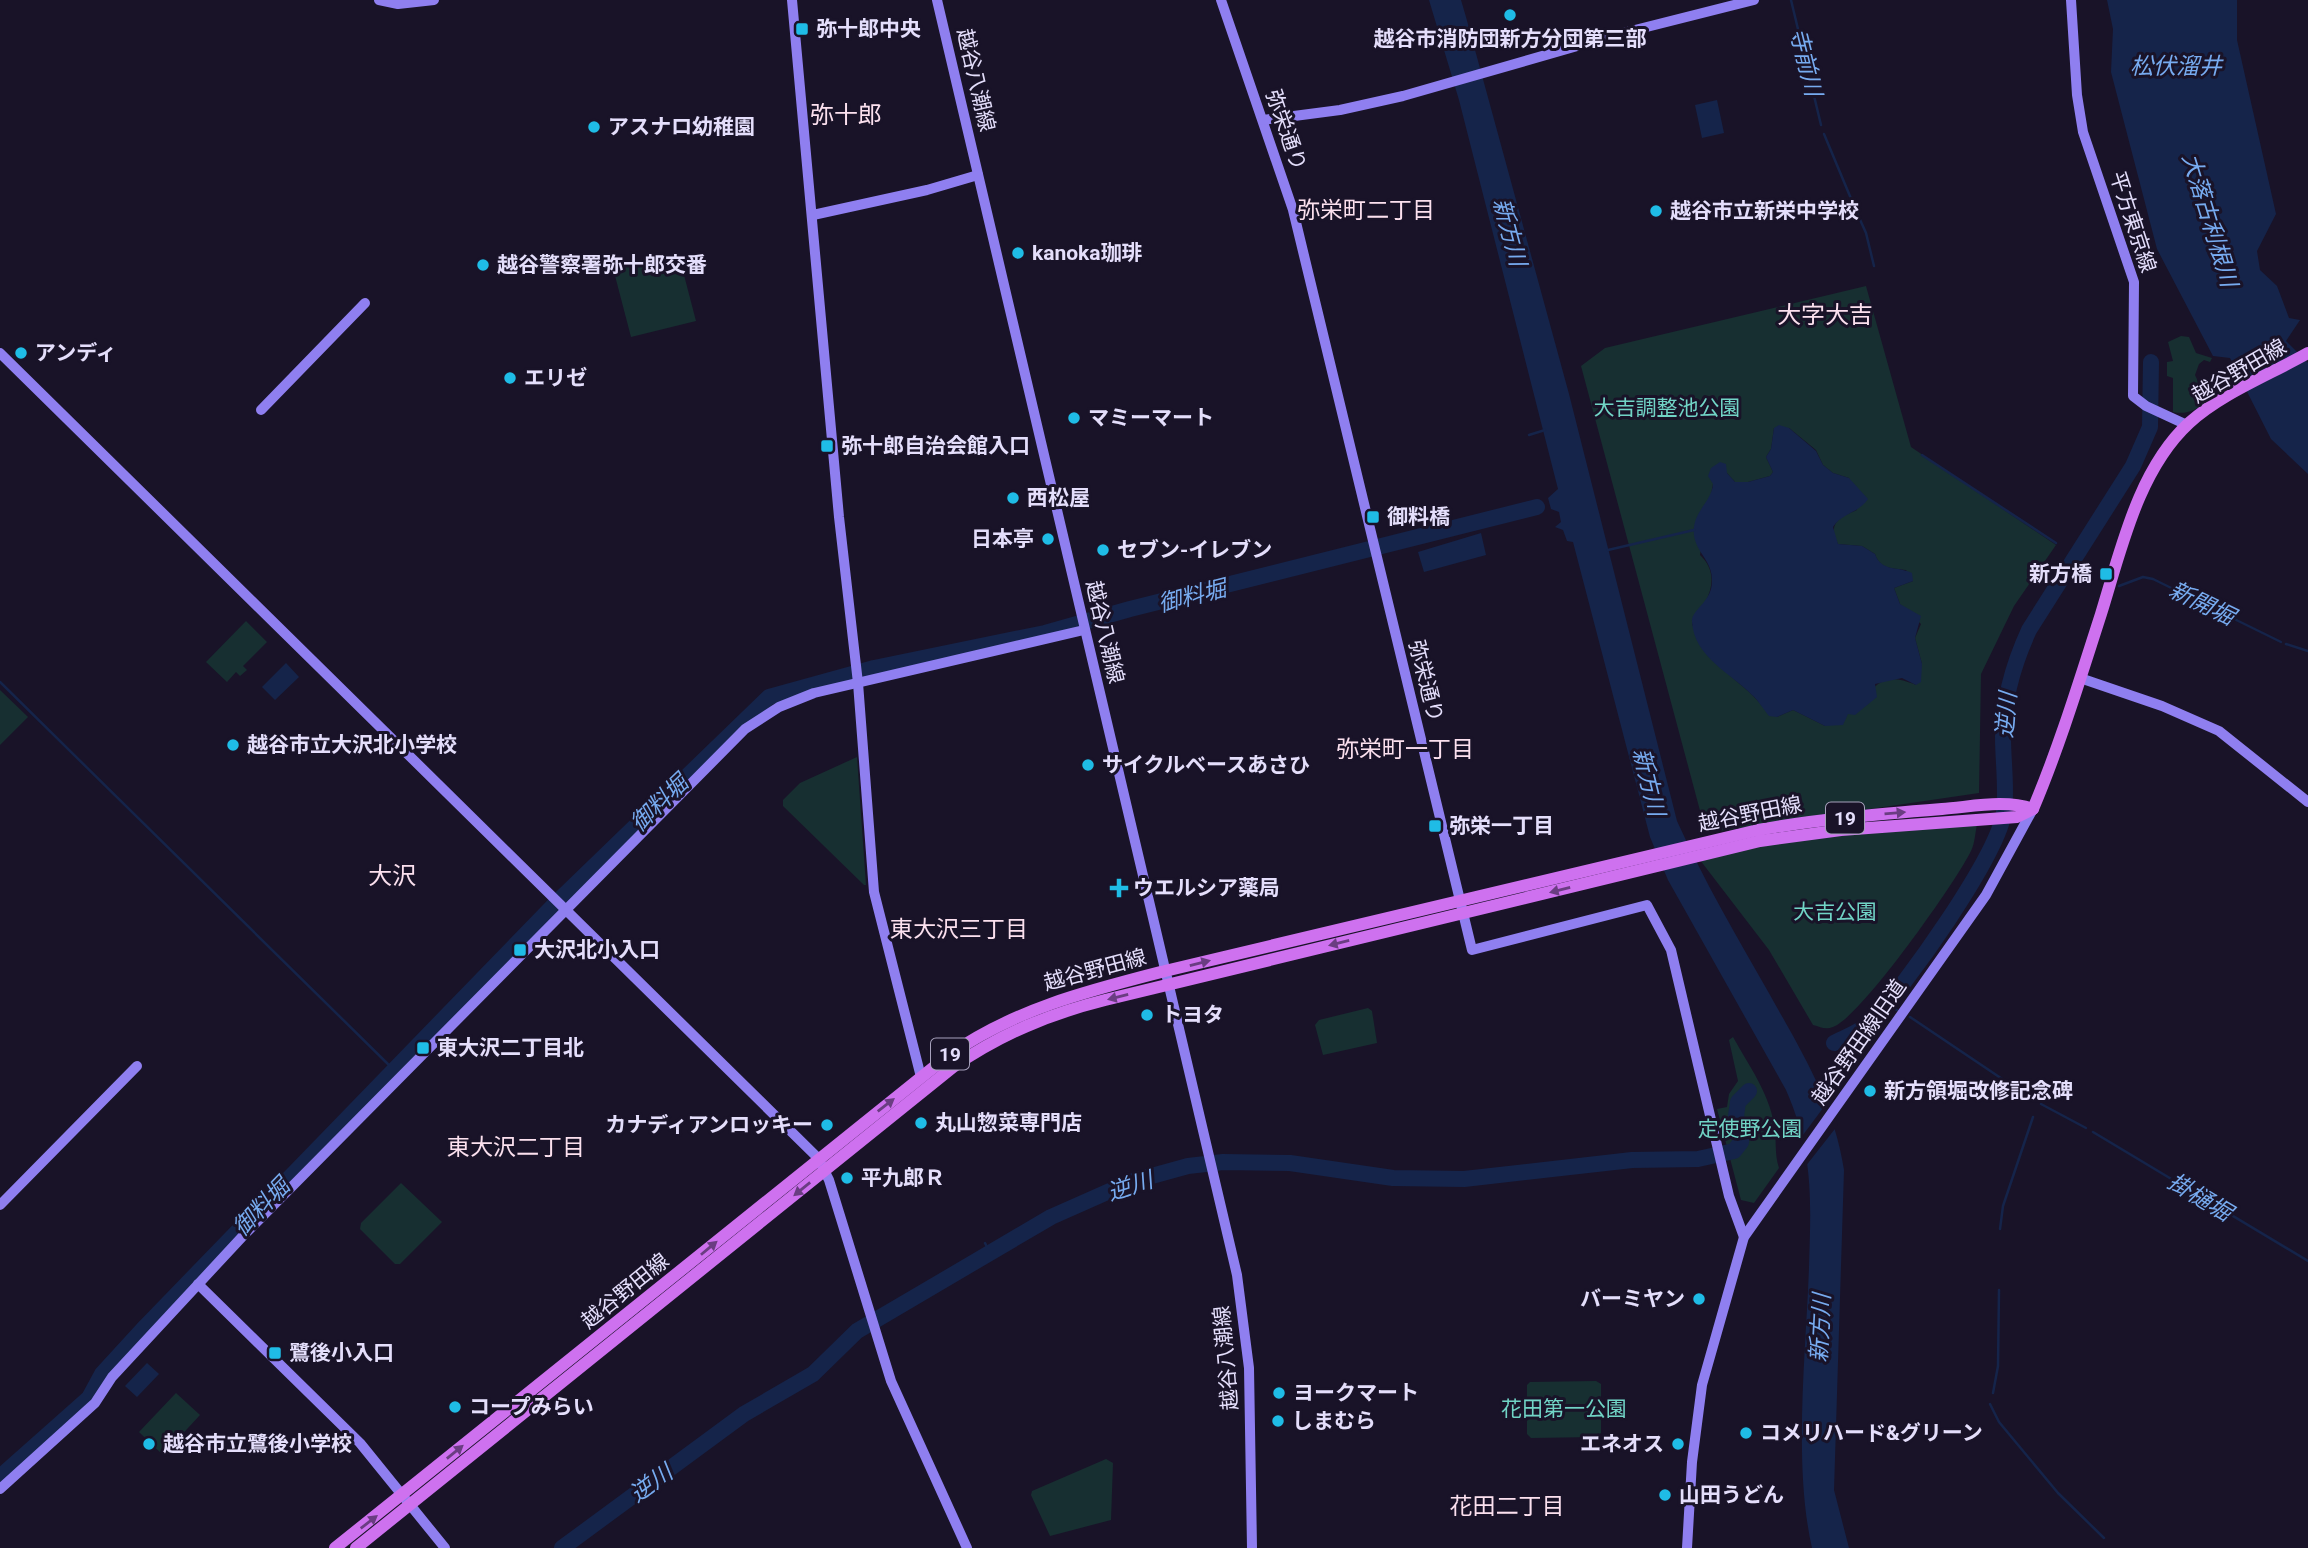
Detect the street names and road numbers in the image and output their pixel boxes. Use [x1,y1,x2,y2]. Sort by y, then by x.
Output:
street label: 越谷八潮線 [952,26,1000,134]
street label: 弥栄通り [1261,86,1311,174]
street label: 平方東京線 [2105,168,2161,276]
street label: 越谷野田線 [2188,334,2290,408]
street label: 越谷八潮線 [1081,578,1129,686]
street label: 弥栄通り [1404,637,1448,725]
street label: 越谷野田線 [1696,792,1804,836]
road number: 19 [1826,803,1864,834]
street label: 越谷野田線 [1041,945,1149,995]
street label: 越谷野田線旧道 [1807,975,1911,1109]
road number: 19 [931,1038,969,1070]
street label: 越谷野田線 [577,1249,673,1333]
street label: 越谷八潮線 [1209,1305,1243,1411]

